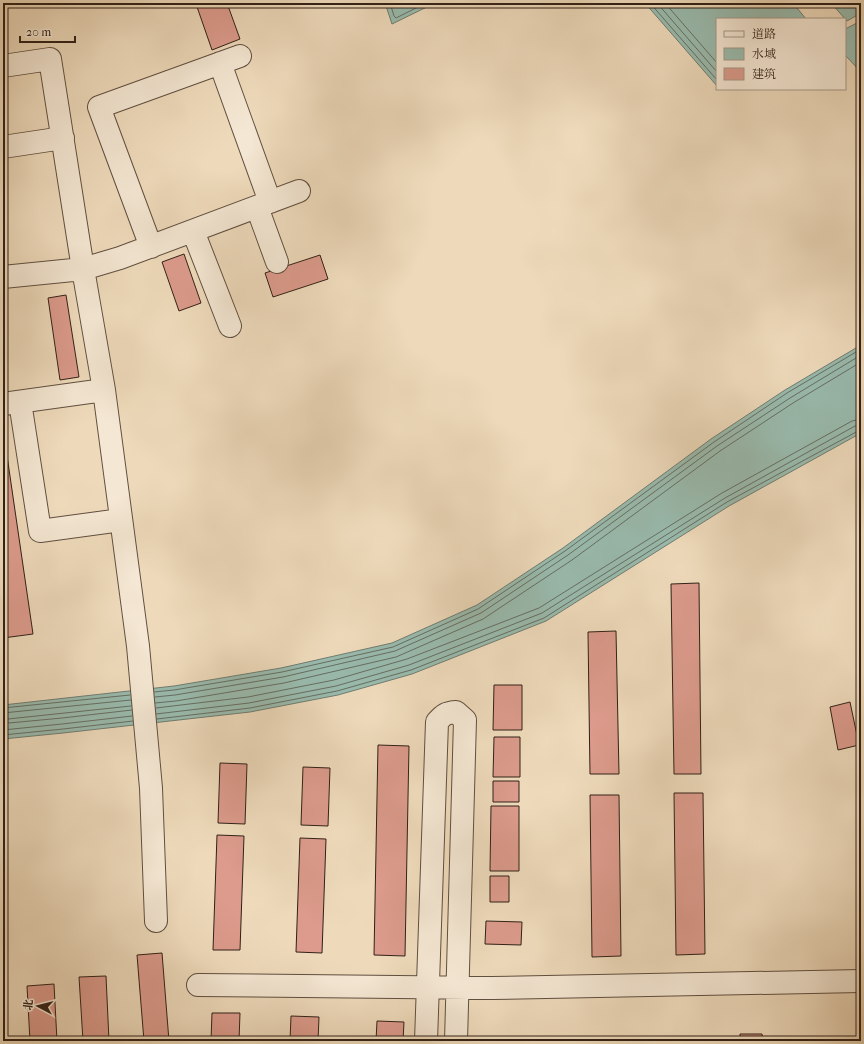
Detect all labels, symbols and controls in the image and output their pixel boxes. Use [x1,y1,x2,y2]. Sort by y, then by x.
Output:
scale bar [20,18,75,44]
legend [716,18,846,90]
text: 20 m [26,25,51,39]
text: 道路 [752,27,776,41]
text: 水域 [752,47,776,61]
text: 建筑 [752,67,776,81]
north arrow [18,986,58,1026]
text: 北 [21,999,36,1011]

